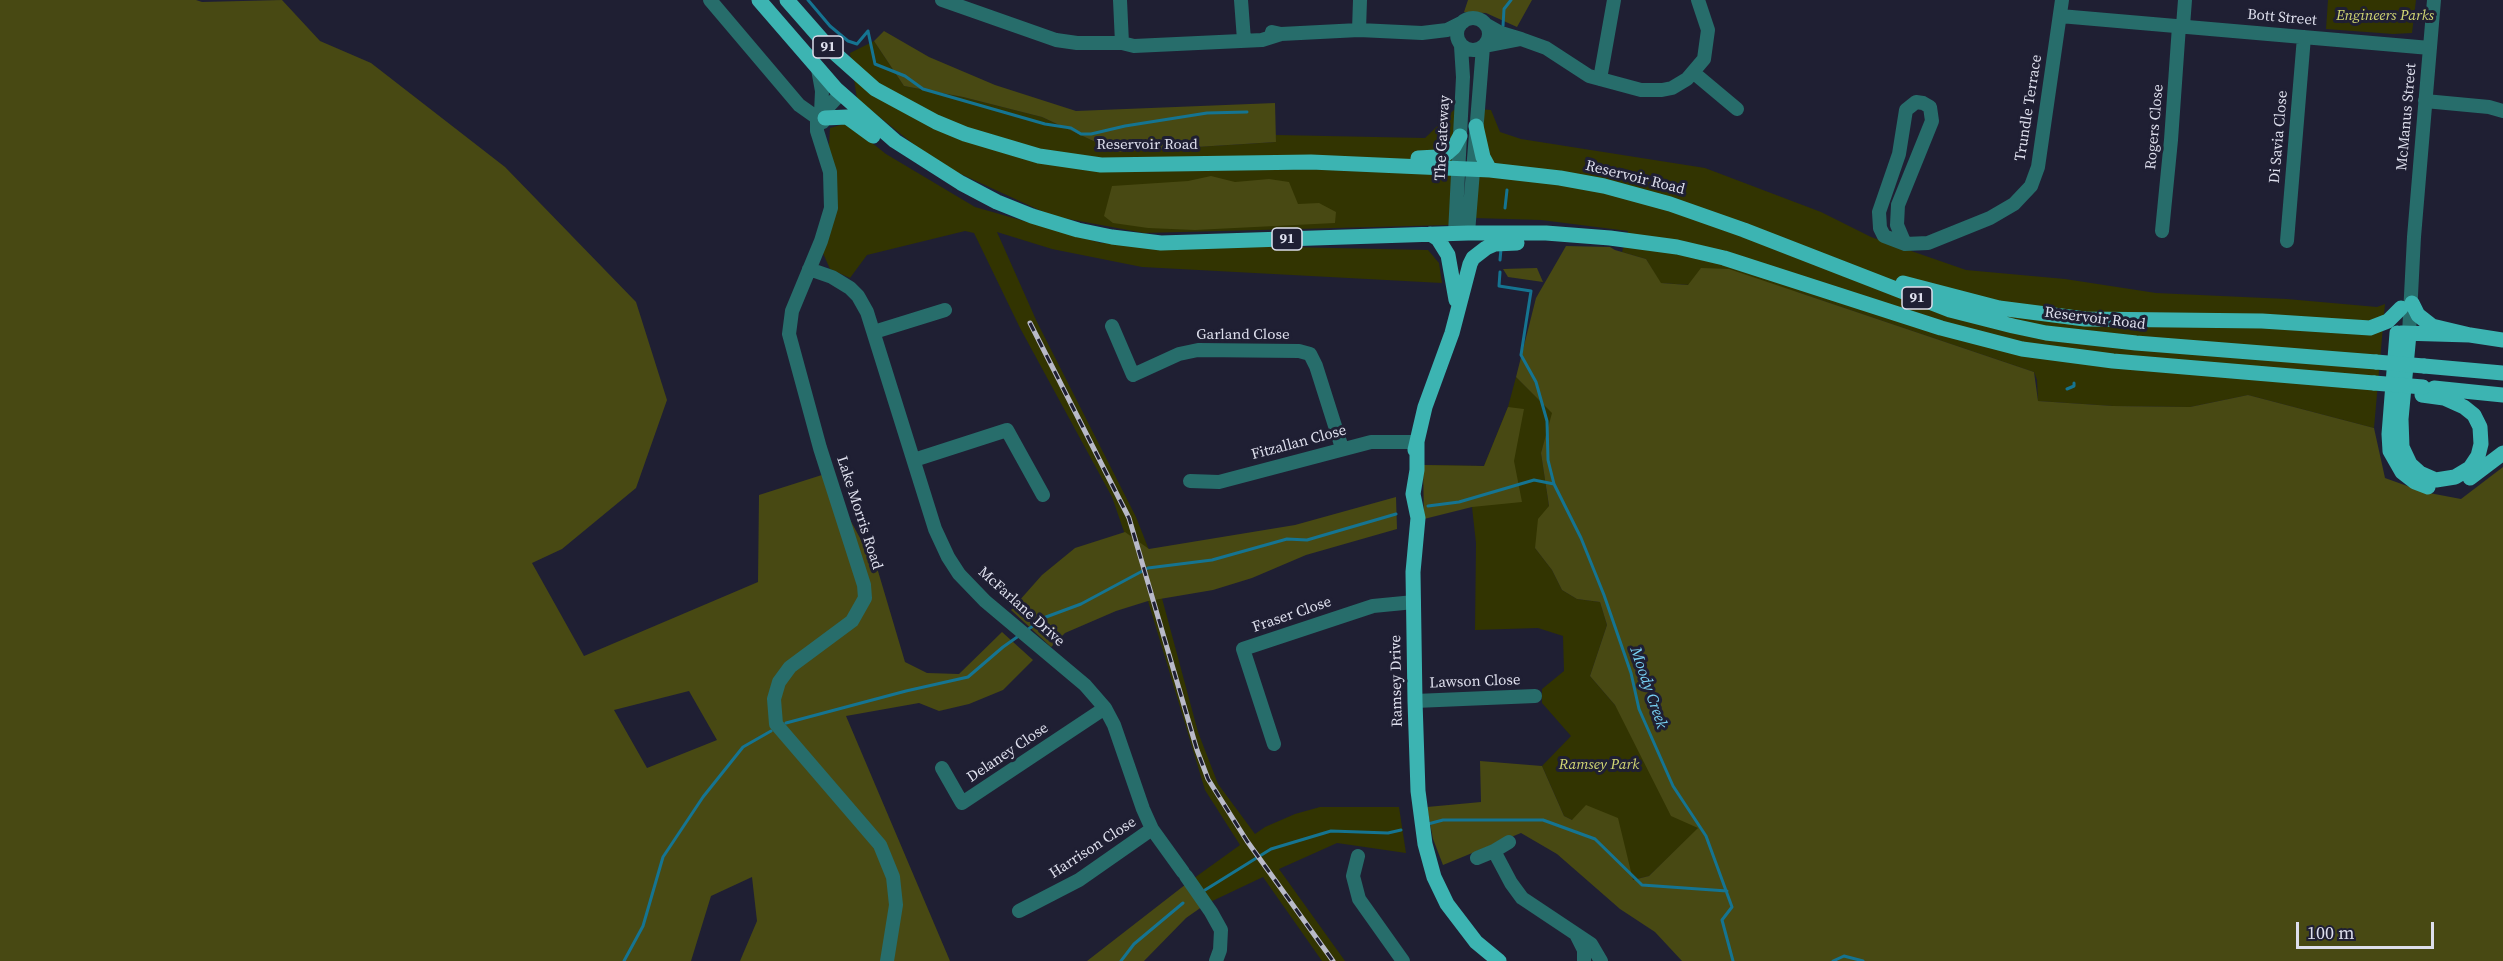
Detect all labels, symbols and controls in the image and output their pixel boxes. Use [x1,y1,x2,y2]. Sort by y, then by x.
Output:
street label: Bott Street [2247,6,2317,30]
park label: Engineers Parks [2336,7,2434,25]
road number: 91 [813,36,843,58]
street label: Trundle Terrace [2012,53,2046,163]
street label: McManus Street [2393,62,2421,172]
street label: Rogers Close [2142,84,2168,170]
street label: Di Savia Close [2266,90,2292,184]
street label: The Gateway [1432,95,1454,181]
street label: Reservoir Road [1096,136,1198,154]
street label: Reservoir Road [1583,157,1687,199]
road number: 91 [1272,228,1302,250]
road number: 91 [1902,287,1932,309]
street label: Reservoir Road [2043,304,2147,334]
street label: Garland Close [1196,326,1290,344]
street label: Fitzallan Close [1250,422,1348,464]
street label: Lake Morris Road [832,454,886,572]
street label: McFarlane Drive [974,563,1068,651]
street label: Fraser Close [1250,593,1334,637]
street label: Ramsey Drive [1387,635,1407,727]
water label: Moody Creek [1625,644,1671,732]
street label: Lawson Close [1429,671,1521,693]
street label: Delaney Close [964,719,1052,787]
park label: Ramsey Park [1559,756,1639,774]
street label: Harrison Close [1046,813,1140,883]
scale bar [2299,910,2437,948]
text: 100 m [2307,920,2354,945]

